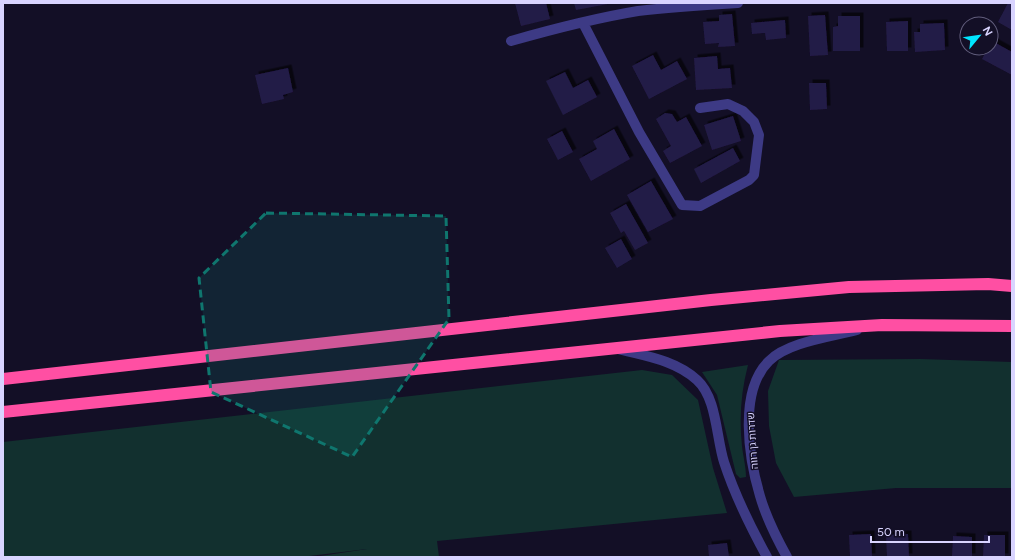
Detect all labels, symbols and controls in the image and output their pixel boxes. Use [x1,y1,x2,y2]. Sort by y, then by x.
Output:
north arrow [959,16,999,56]
text: N [980,25,995,38]
street label: שדרות גן רווה [744,412,761,470]
scale bar [871,518,989,544]
text: 50 m [877,525,905,539]

